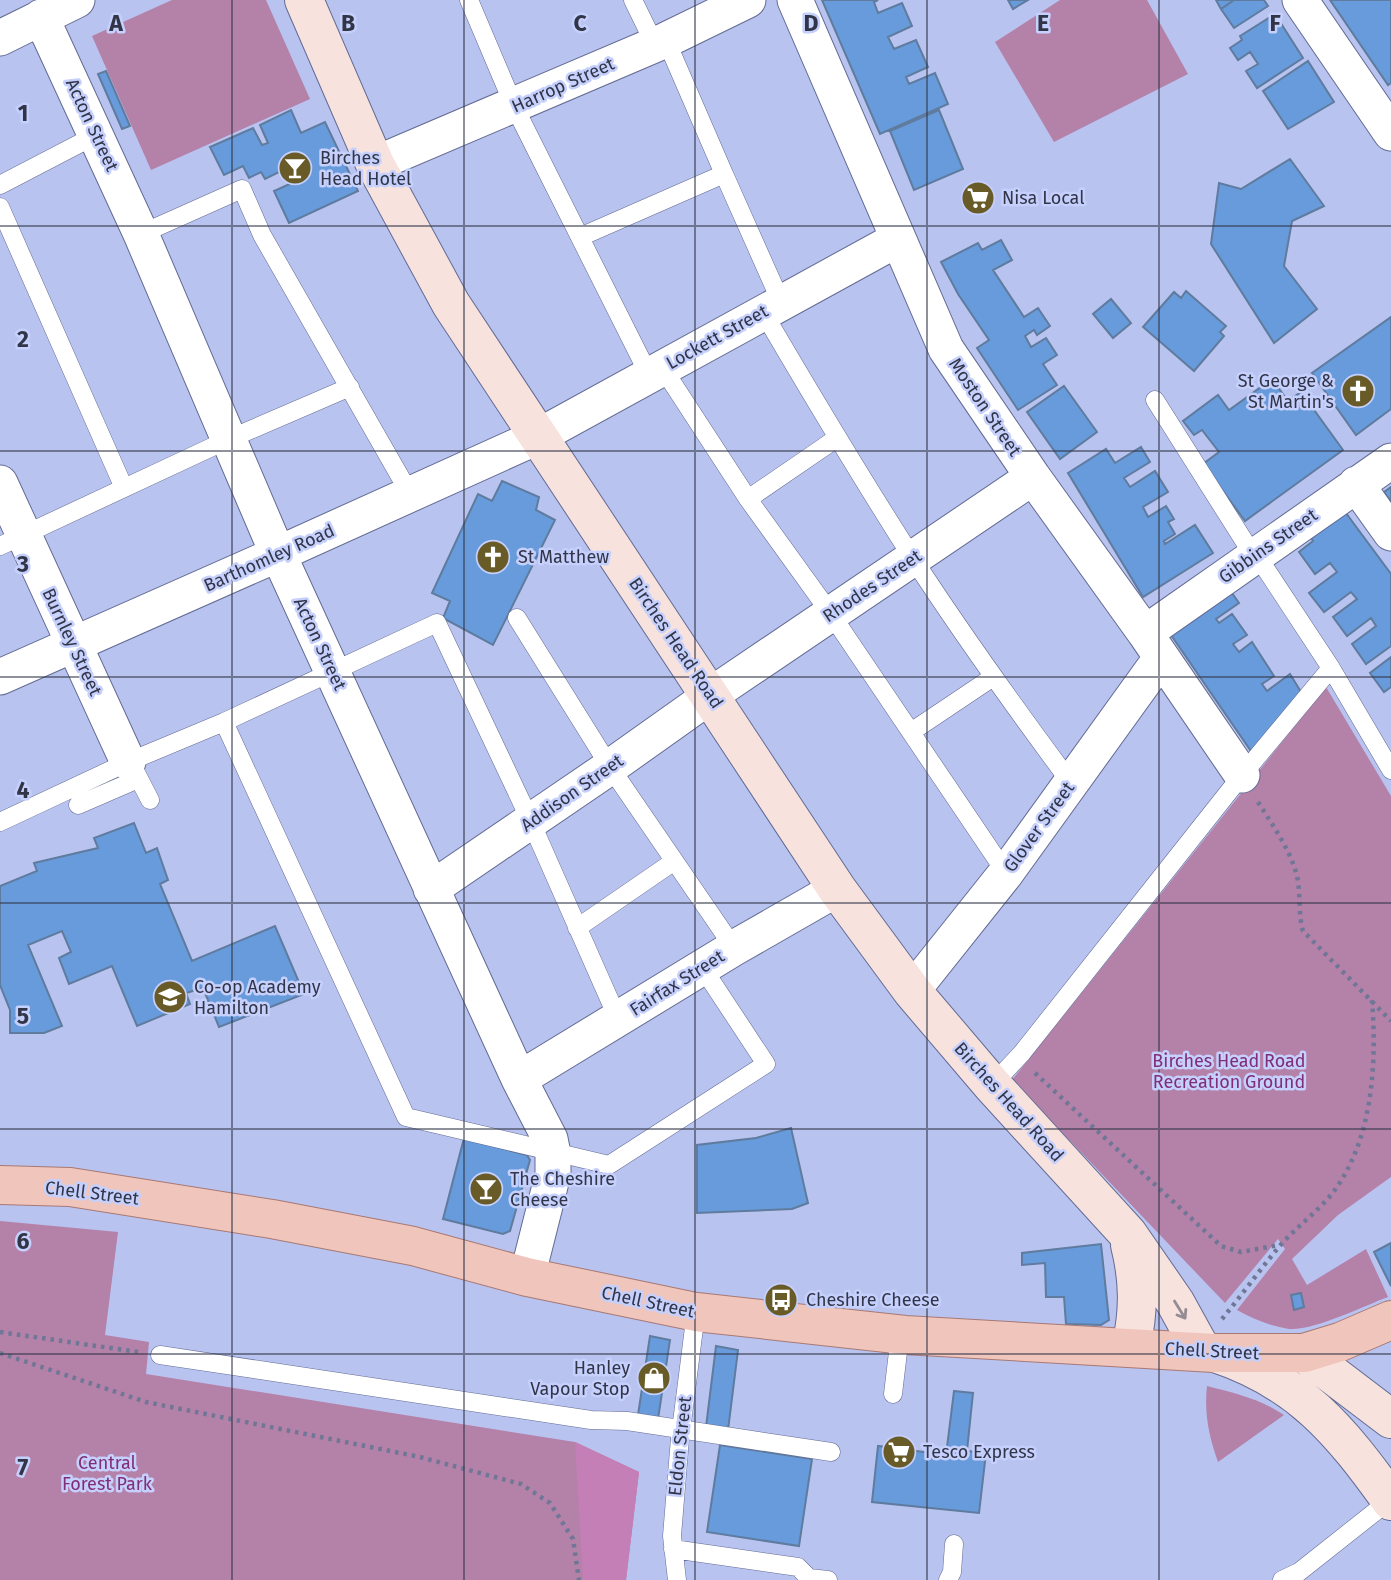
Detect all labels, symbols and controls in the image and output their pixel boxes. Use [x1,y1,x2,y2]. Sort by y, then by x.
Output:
text: A [108,9,123,37]
text: B [341,9,355,37]
text: C [573,9,587,37]
text: D [804,9,819,37]
text: E [1037,9,1049,37]
text: F [1269,9,1281,37]
street label: Harrop Street [508,52,618,117]
street label: Acton Street [61,75,123,175]
text: 1 [18,99,28,127]
place label: Birches Head Hotel [320,147,411,190]
bar icon: Birches Head Hotel [276,149,314,187]
supermarket icon: Nisa Local [959,179,997,217]
place label: Nisa Local [1002,187,1085,209]
street label: Lockett Street [662,300,772,374]
text: 2 [17,325,29,353]
street label: Moston Street [944,354,1026,461]
place label: St George & St Martin's [1238,370,1334,413]
church icon: St George & St Martin's [1339,372,1377,410]
street label: Gibbins Street [1214,504,1322,588]
street label: Barthomley Road [200,519,338,597]
church icon: St Matthew [474,538,512,576]
street label: Rhodes Street [818,545,926,627]
place label: St Matthew [518,546,609,568]
text: 3 [16,550,29,578]
street label: Birches Head Road [624,573,728,713]
street label: Burnley Street [37,585,107,700]
street label: Acton Street [289,594,351,694]
street label: Addison Street [517,749,628,836]
text: 4 [17,776,30,804]
street label: Glover Street [999,777,1079,876]
street label: Fairfax Street [626,945,729,1021]
place label: Co-op Academy Hamilton [194,976,321,1019]
school or university icon: Co-op Academy Hamilton [151,978,189,1016]
text: 5 [17,1002,29,1030]
street label: Birches Head Road [950,1038,1068,1166]
park label: Birches Head Road Recreation Ground [1152,1050,1306,1093]
place label: The Cheshire Cheese [510,1168,615,1211]
bar icon: The Cheshire Cheese [467,1170,505,1208]
street label: Chell Street [44,1176,141,1210]
text: 6 [17,1227,30,1255]
street label: Chell Street [600,1281,697,1323]
bus stop icon: Cheshire Cheese [762,1281,800,1319]
place label: Cheshire Cheese [806,1289,940,1311]
one-way arrow [1174,1300,1188,1320]
street label: Chell Street [1164,1338,1260,1364]
place label: Hanley Vapour Stop [530,1357,630,1400]
shop icon: Hanley Vapour Stop [635,1359,673,1397]
street label: Eldon Street [664,1395,696,1497]
supermarket icon: Tesco Express [880,1433,918,1471]
place label: Tesco Express [923,1441,1035,1463]
park label: Central Forest Park [62,1452,153,1495]
text: 7 [18,1453,29,1481]

